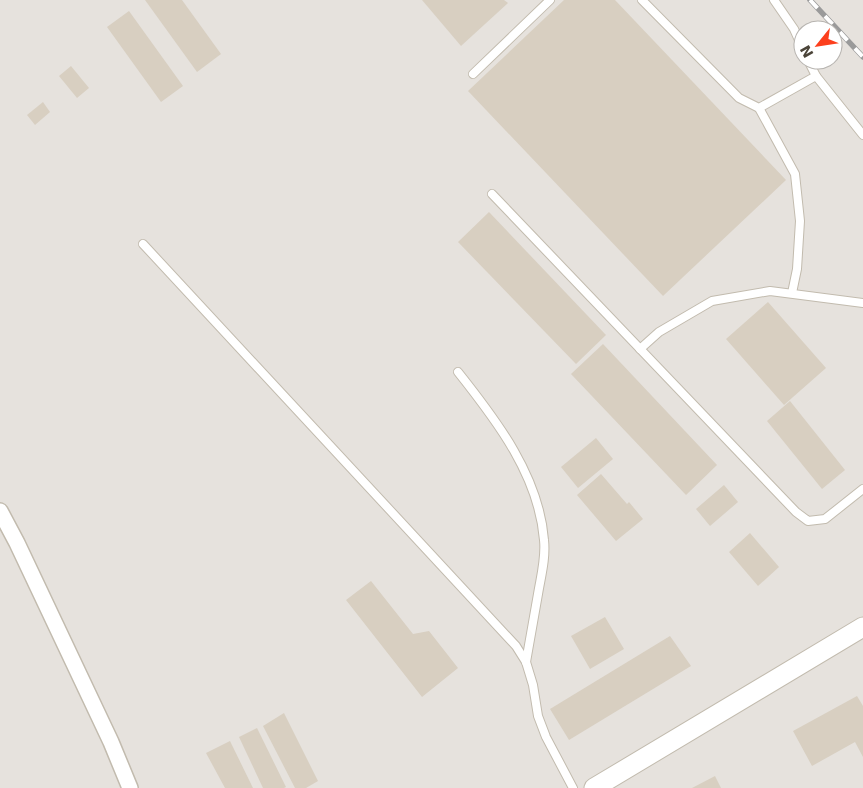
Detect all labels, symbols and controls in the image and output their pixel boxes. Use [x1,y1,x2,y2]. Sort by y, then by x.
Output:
north arrow [793,20,843,70]
text: N [797,42,817,61]

